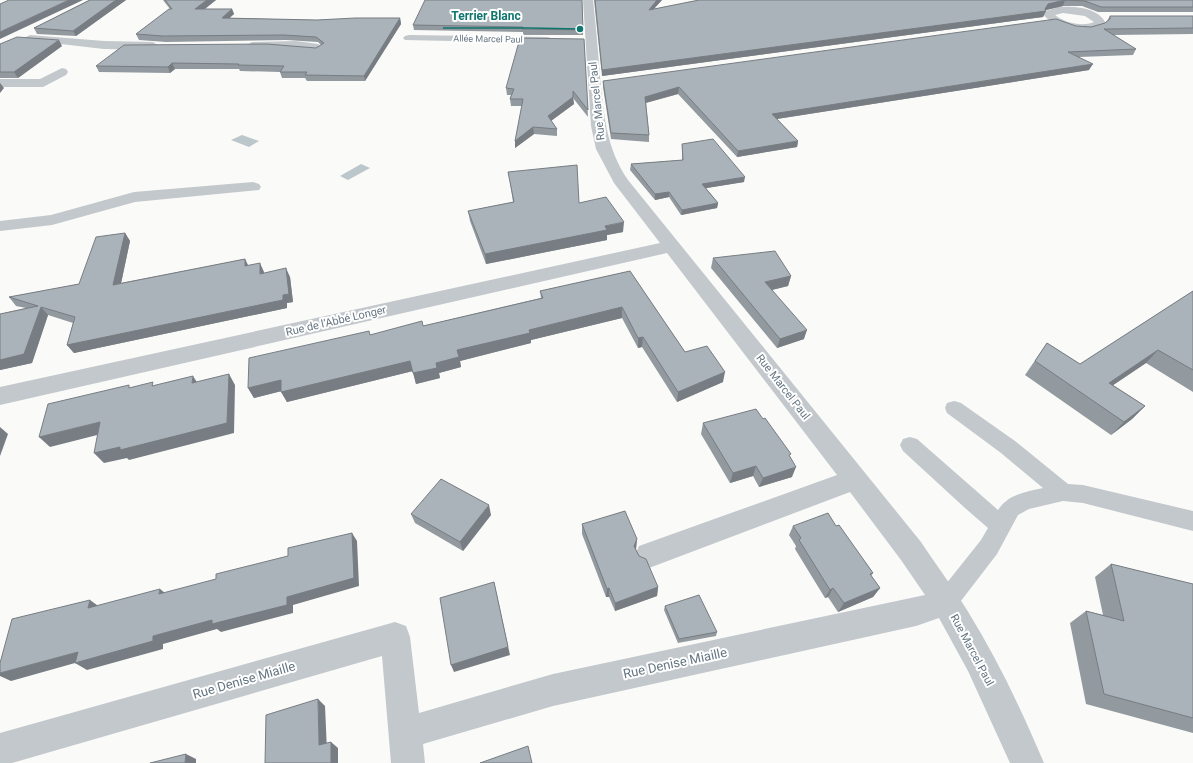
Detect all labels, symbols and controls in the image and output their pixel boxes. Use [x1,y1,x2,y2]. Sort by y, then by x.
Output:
callout: Terrier Blanc [443,4,529,28]
text: Terrier Blanc [451,9,521,23]
street label: Allée Marcel Paul [453,33,523,45]
street label: Rue Marcel Paul [586,61,608,141]
street label: Rue de l’Abbé Longer [285,303,388,339]
street label: Rue Marcel Paul [753,352,813,422]
street label: Rue Marcel Paul [948,612,996,688]
street label: Rue Denise Miaille [622,645,728,681]
street label: Rue Denise Miaille [191,658,297,702]

